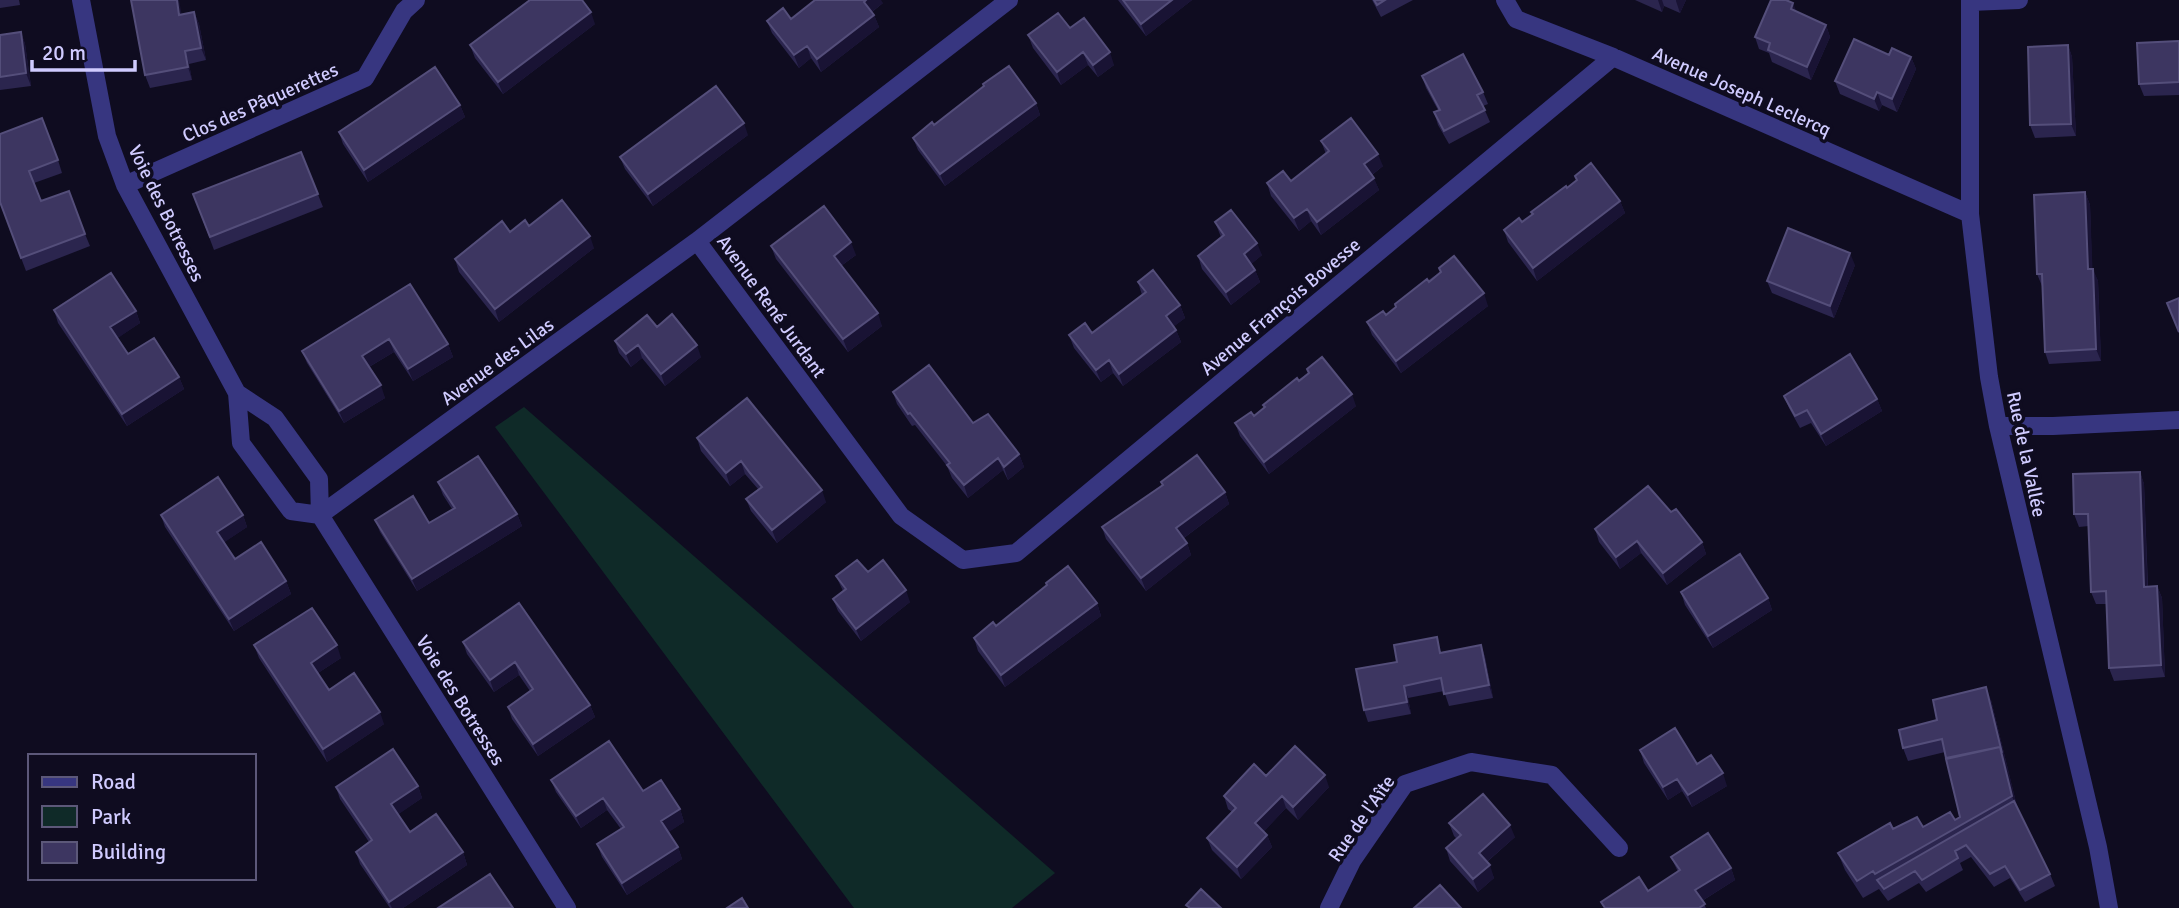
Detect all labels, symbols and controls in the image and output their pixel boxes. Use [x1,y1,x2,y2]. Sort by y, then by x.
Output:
scale bar [32,28,135,72]
text: 20 m [42,40,86,66]
street label: Avenue Joseph Leclercq [1649,42,1835,142]
street label: Clos des Pâquerettes [179,58,342,148]
street label: Voie des Botresses [123,141,210,286]
street label: Avenue René Jurdant [711,230,831,383]
street label: Avenue François Bovesse [1196,233,1366,381]
street label: Avenue des Lilas [436,313,559,411]
street label: Rue de la Vallée [2001,389,2051,519]
street label: Voie des Botresses [410,631,510,770]
legend [28,754,256,880]
text: Road [91,769,136,795]
street label: Rue de l'Aîte [1323,771,1400,867]
text: Park [91,804,132,830]
text: Building [91,839,166,865]

